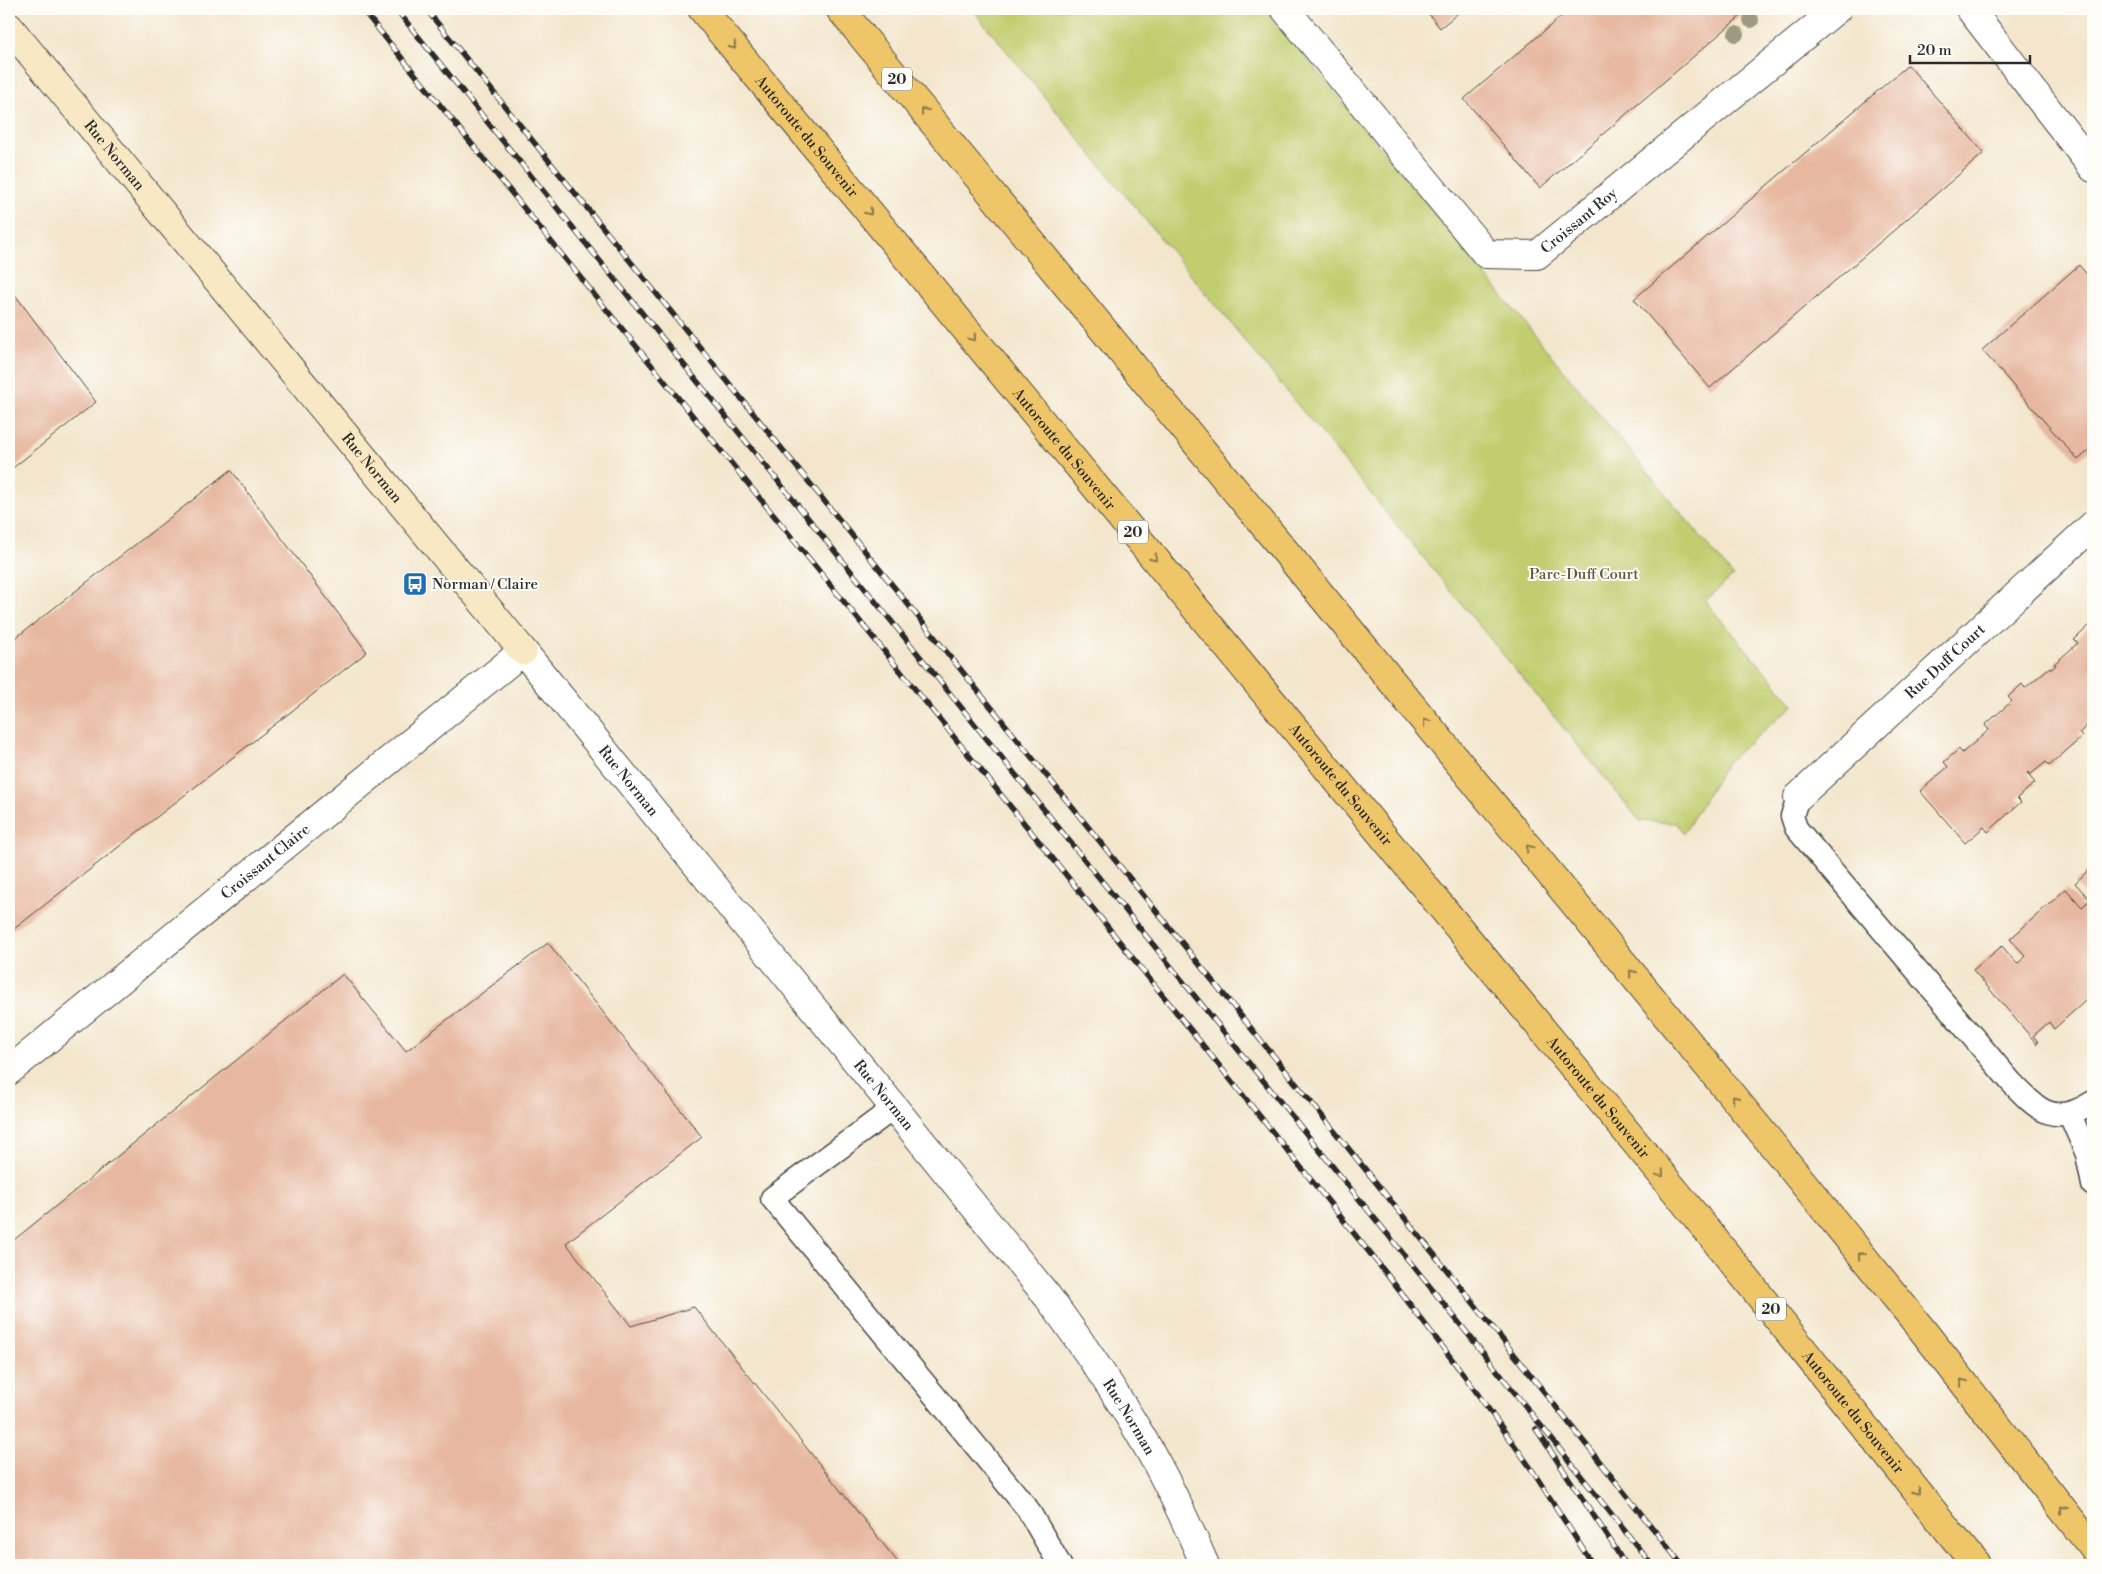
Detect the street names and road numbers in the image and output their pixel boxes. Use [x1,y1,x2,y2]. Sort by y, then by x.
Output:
road number: 20 [882,68,912,90]
street label: Autoroute du Souvenir [750,71,863,202]
street label: Rue Norman [80,116,149,195]
street label: Croissant Roy [1537,184,1622,258]
street label: Autoroute du Souvenir [1008,384,1120,515]
street label: Rue Norman [337,429,406,507]
road number: 20 [1118,520,1148,544]
street label: Rue Duff Court [1901,620,1990,703]
street label: Autoroute du Souvenir [1284,719,1397,850]
street label: Rue Norman [594,742,662,820]
street label: Croissant Claire [217,820,314,904]
street label: Autoroute du Souvenir [1541,1032,1654,1163]
street label: Rue Norman [849,1056,918,1135]
road number: 20 [1756,1298,1786,1320]
street label: Autoroute du Souvenir [1797,1346,1908,1478]
street label: Rue Norman [1098,1376,1159,1458]

